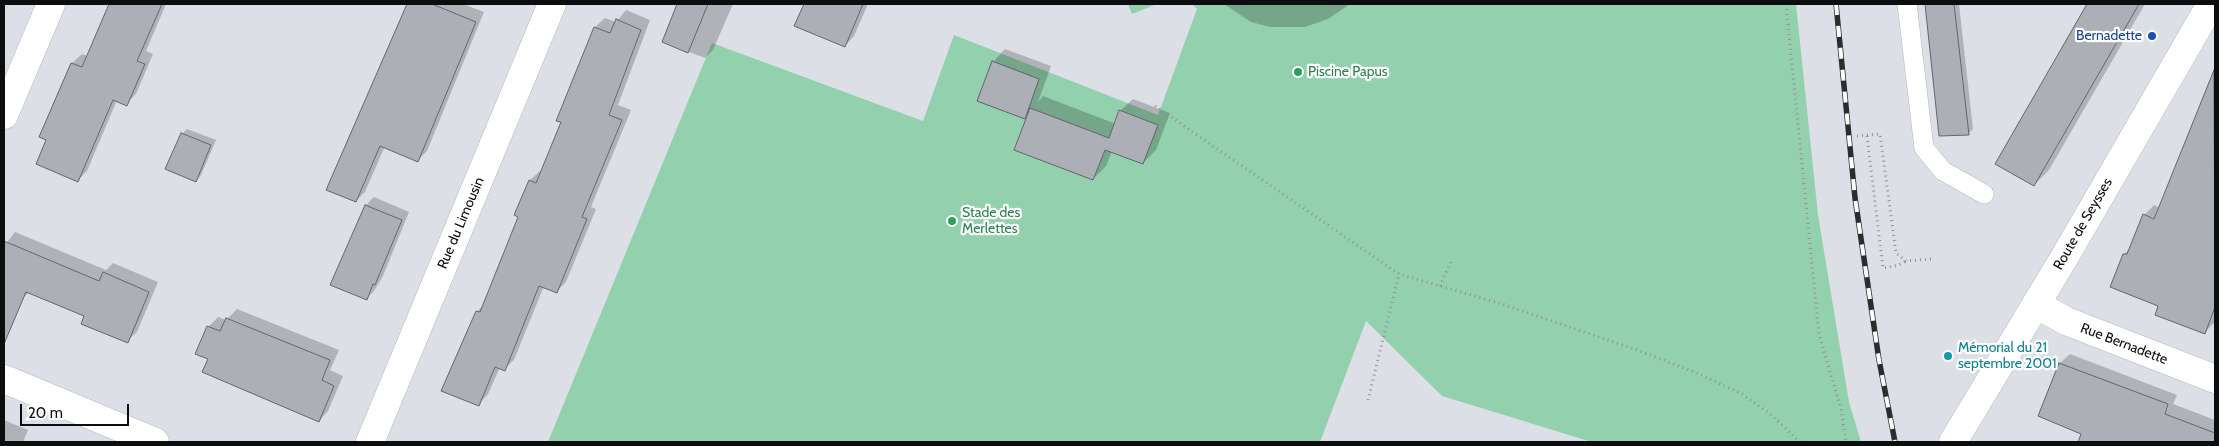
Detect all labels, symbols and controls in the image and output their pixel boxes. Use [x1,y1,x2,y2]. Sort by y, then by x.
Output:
place label: Bernadette [2076,28,2142,44]
marker: Bernadette [2146,30,2158,42]
place label: Piscine Papus [1308,64,1388,80]
marker: Piscine Papus [1292,66,1304,78]
street label: Rue du Limousin [434,175,488,271]
street label: Route de Seysses [2050,175,2116,273]
place label: Stade des Merlettes [962,205,1020,238]
marker: Stade des Merlettes [946,215,958,227]
street label: Rue Bernadette [2078,320,2170,368]
place label: Mémorial du 21 septembre 2001 [1958,340,2057,372]
marker: Mémorial du 21 septembre 2001 [1942,350,1954,362]
scale bar [22,394,131,426]
text: 20 m [28,404,63,422]

